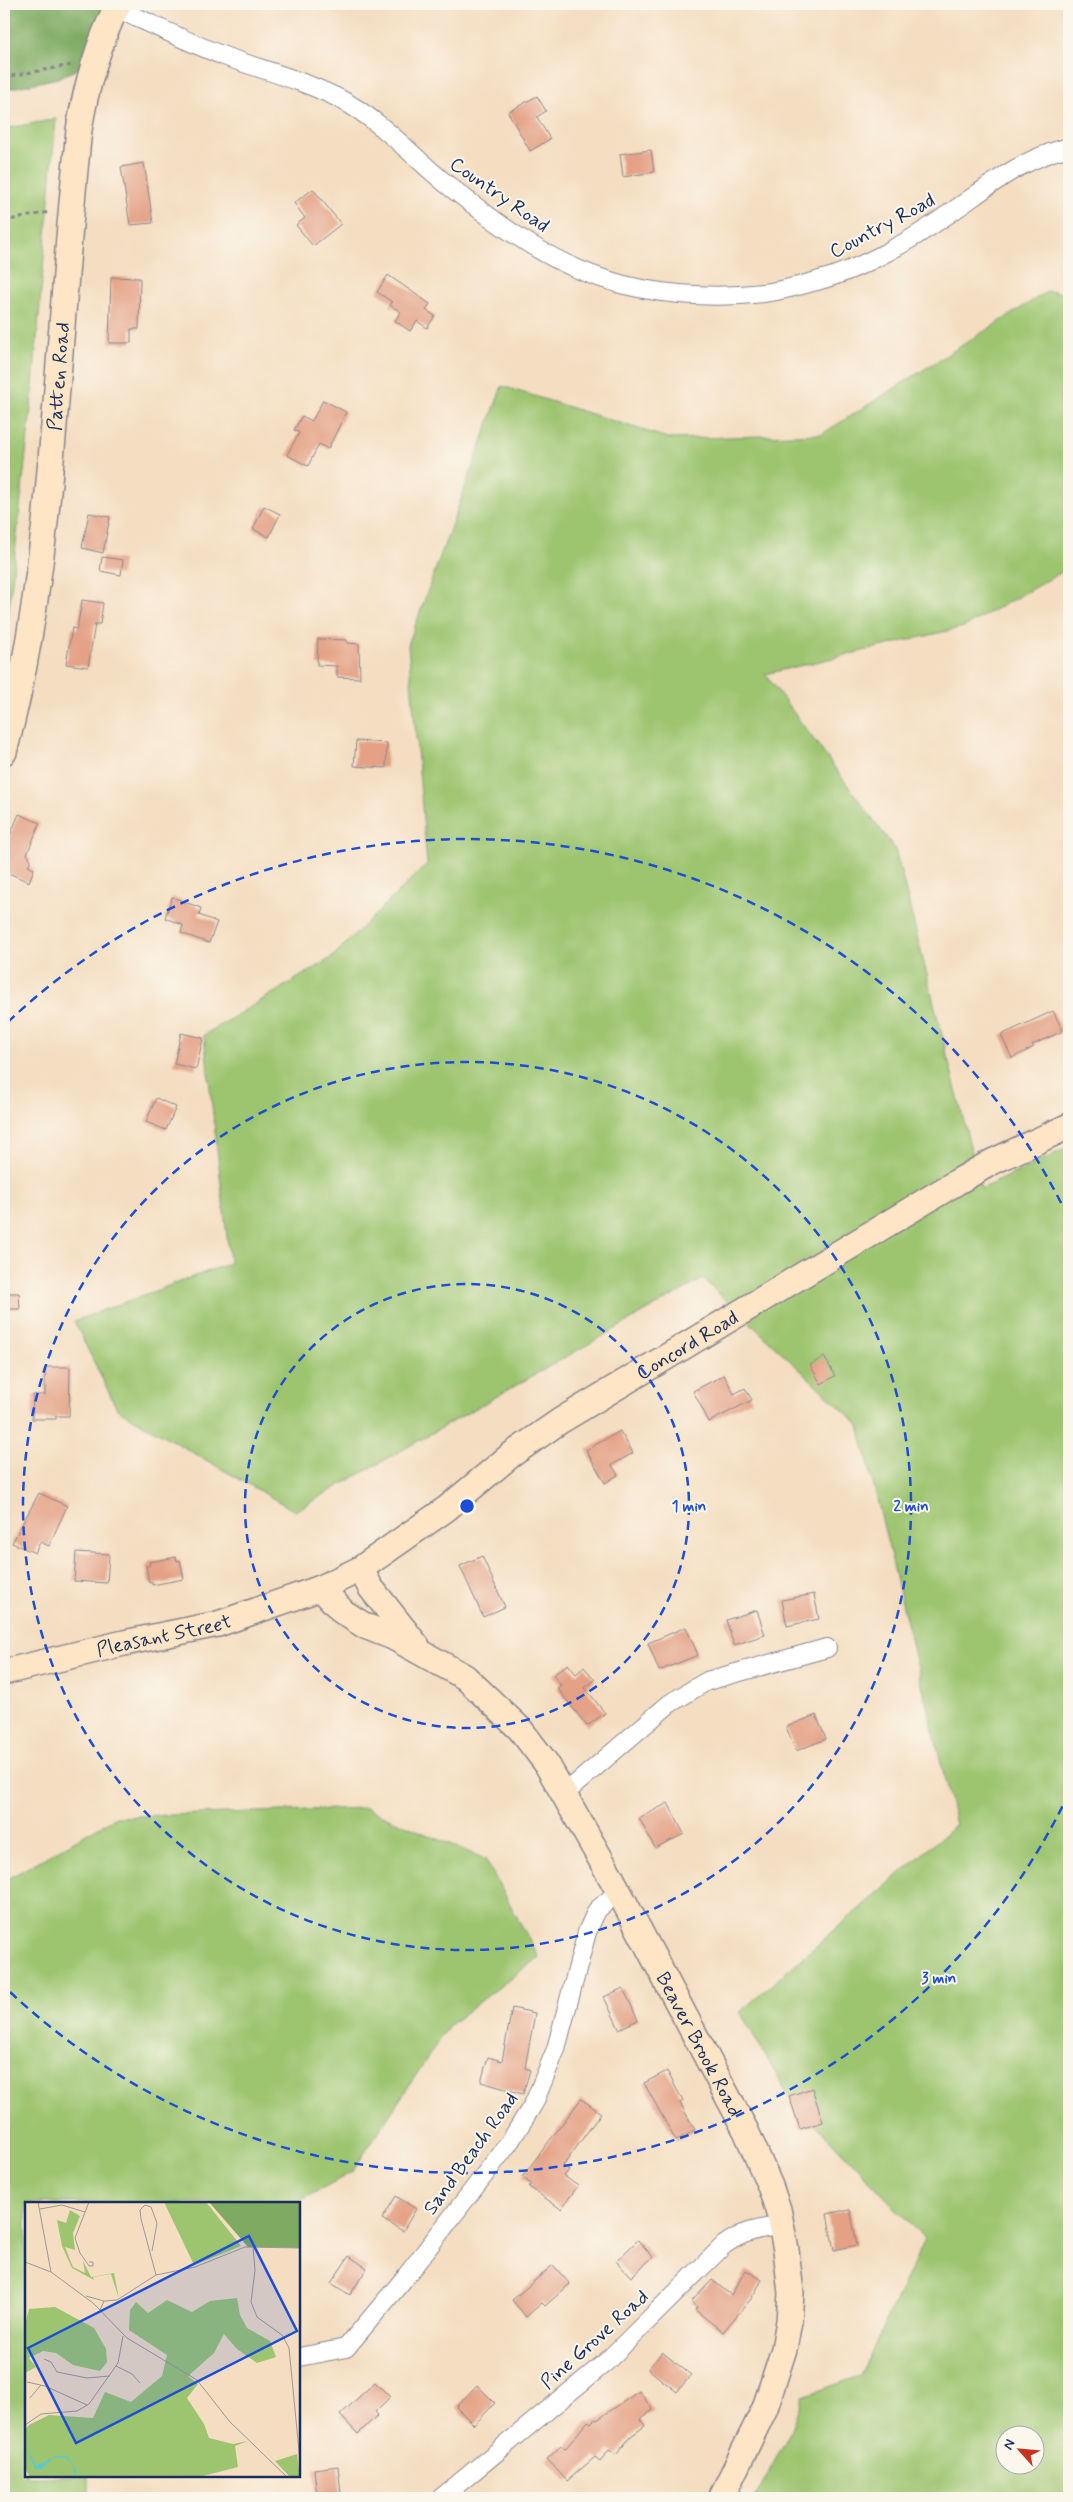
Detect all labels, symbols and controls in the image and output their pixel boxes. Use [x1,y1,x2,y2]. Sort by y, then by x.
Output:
street label: Country Road [444,151,554,240]
street label: Country Road [825,187,940,265]
street label: Patten Road [42,321,77,432]
street label: Concord Road [632,1305,744,1387]
centre of rings [458,1497,476,1515]
text: 1 min [672,1497,706,1517]
text: 2 min [893,1497,929,1517]
street label: Pleasant Street [94,1608,236,1664]
street label: Beaver Brook Road [649,1967,748,2122]
text: 3 min [922,1969,956,1989]
street label: Sand Beach Road [417,2087,525,2221]
inset map [25,2202,300,2477]
street label: Pine Grove Road [535,2284,655,2396]
north arrow [996,2424,1046,2474]
text: N [999,2436,1019,2453]

